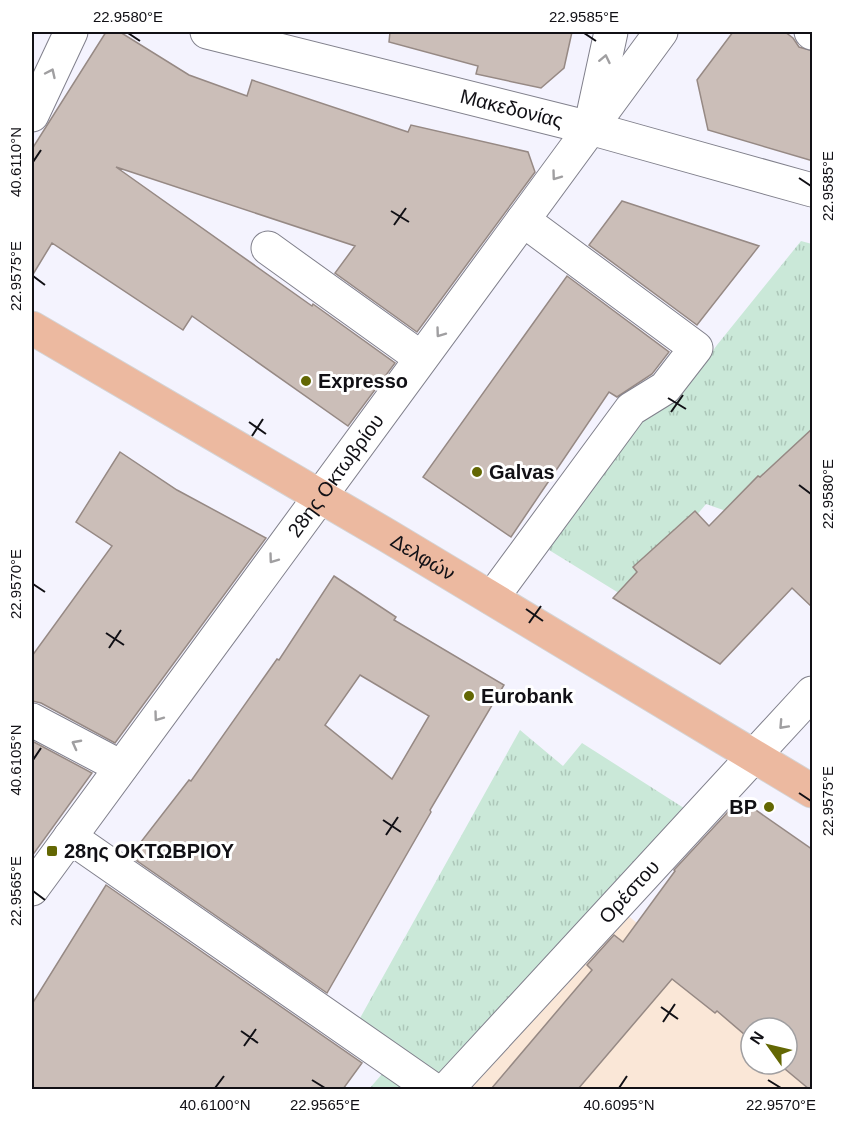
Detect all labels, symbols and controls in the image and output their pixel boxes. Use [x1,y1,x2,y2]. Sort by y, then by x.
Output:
text: 22.9580°E [93,8,163,25]
text: 22.9585°E [549,8,619,25]
one-way arrow [598,55,611,65]
one-way arrow [44,69,56,80]
street label: Μακεδονίας [458,85,566,132]
text: 40.6110°N [7,127,24,197]
text: 22.9585°E [819,151,836,221]
one-way arrow [552,169,563,180]
text: 22.9575°E [7,241,24,311]
one-way arrow [436,326,447,337]
place label: Expresso [318,370,408,392]
marker: Expresso [299,374,313,388]
street label: 28ης Οκτωβρίου [283,410,388,541]
text: 22.9580°E [819,459,836,529]
place label: Galvas [489,461,555,483]
marker: Galvas [470,465,484,479]
street label: Δελφών [387,529,459,585]
text: 22.9570°E [7,549,24,619]
one-way arrow [270,553,281,564]
place label: Eurobank [481,685,574,707]
marker: Eurobank [462,689,476,703]
one-way arrow [154,710,165,721]
one-way arrow [779,718,790,728]
text: 40.6105°N [7,724,24,796]
one-way arrow [72,740,83,751]
text: 22.9575°E [819,766,836,836]
place label: BP [729,796,757,818]
marker: BP [762,800,776,814]
place label: 28ης ΟΚΤΩΒΡΙΟΥ [64,840,235,862]
marker: 28ης ΟΚΤΩΒΡΙΟΥ [45,844,59,858]
street label: Ορέστου [595,855,664,928]
text: 22.9565°E [7,856,24,926]
north arrow [739,1016,799,1076]
text: N [747,1028,767,1047]
text: 40.6100°N [179,1096,251,1113]
text: 22.9565°E [290,1096,360,1113]
text: 40.6095°N [583,1096,655,1113]
text: 22.9570°E [746,1096,816,1113]

